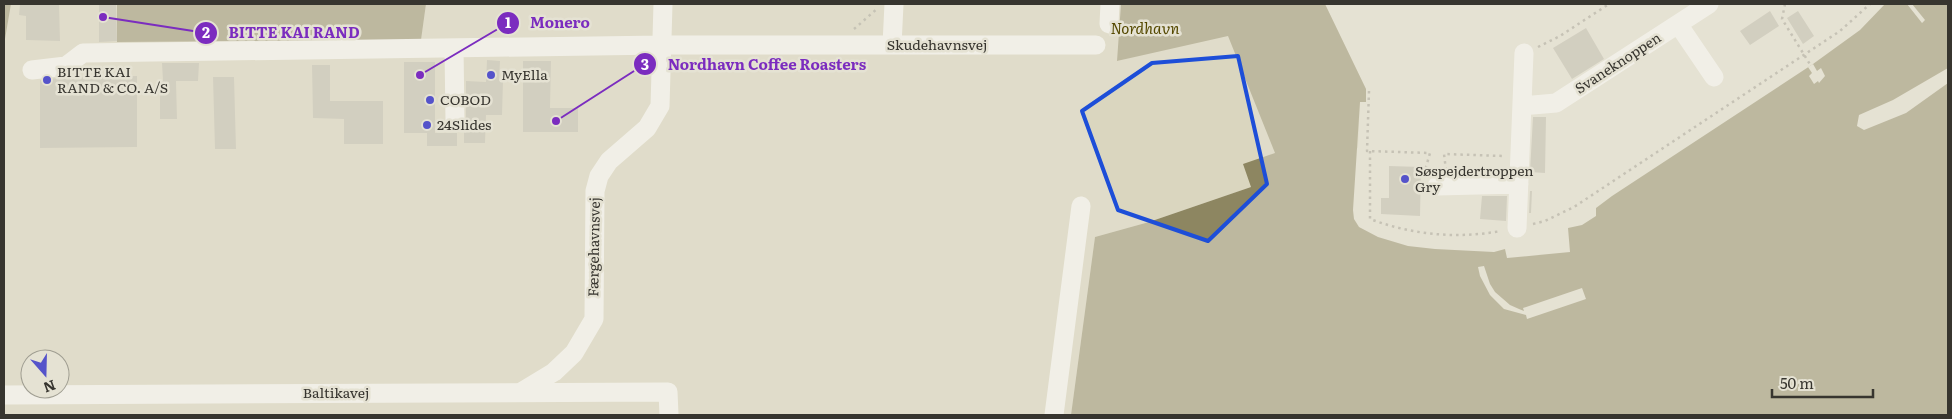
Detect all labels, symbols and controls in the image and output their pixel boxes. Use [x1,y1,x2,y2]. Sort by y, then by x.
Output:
callout: Monero [495,8,600,38]
text: 1 [505,10,511,33]
text: Monero [530,10,590,33]
water label: Nordhavn [1110,16,1180,39]
callout: BITTE KAI RAND [194,18,370,48]
text: 2 [202,20,210,43]
text: BITTE KAI RAND [228,20,360,43]
street label: Svaneknoppen [1570,27,1664,98]
street label: Skudehavnsvej [887,34,987,54]
callout: Nordhavn Coffee Roasters [633,49,876,79]
text: 3 [641,52,649,75]
text: Nordhavn Coffee Roasters [668,52,867,75]
place label: BITTE KAI RAND & CO. A/S [57,61,168,97]
place label: MyElla [501,64,548,84]
marker: MyElla [485,69,497,81]
marker: BITTE KAI RAND & CO. A/S [41,74,53,86]
place label: COBOD [440,89,491,109]
marker: COBOD [424,94,436,106]
place label: 24Slides [437,114,491,134]
marker: 24Slides [421,119,433,131]
place label: Søspejdertroppen Gry [1415,160,1534,196]
marker: Søspejdertroppen Gry [1399,173,1411,185]
street label: Færgehavnsvej [582,197,604,297]
north arrow [20,349,70,399]
scale bar [1772,366,1873,398]
text: 50 m [1780,371,1814,394]
text: N [41,376,59,399]
street label: Baltikavej [303,382,369,402]

